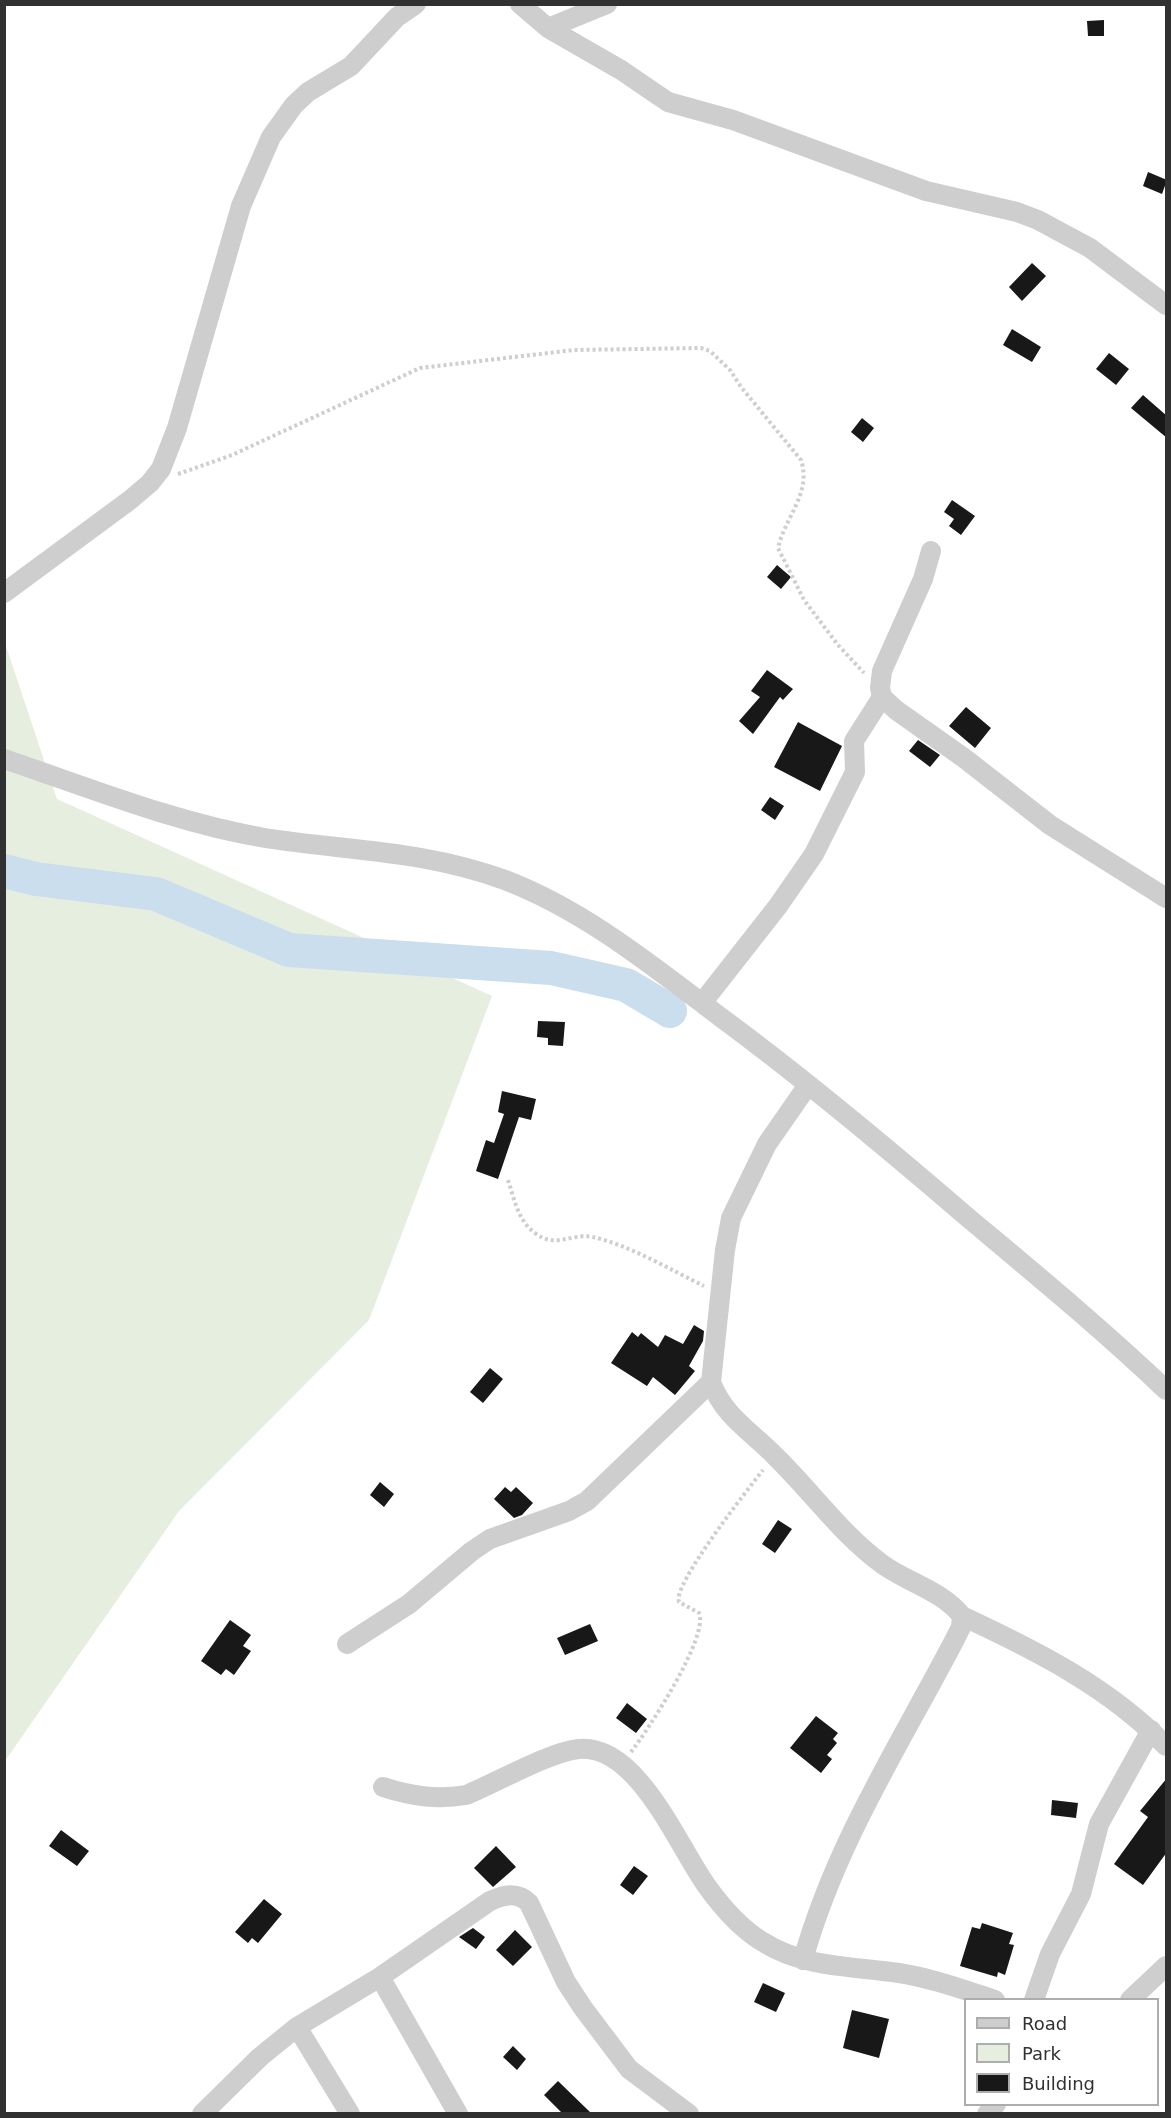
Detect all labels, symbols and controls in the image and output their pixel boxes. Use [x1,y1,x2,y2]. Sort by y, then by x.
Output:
legend [964,1998,1159,2106]
text: Road [1022,2013,1067,2034]
text: Park [1022,2043,1061,2064]
text: Building [1022,2073,1095,2094]

